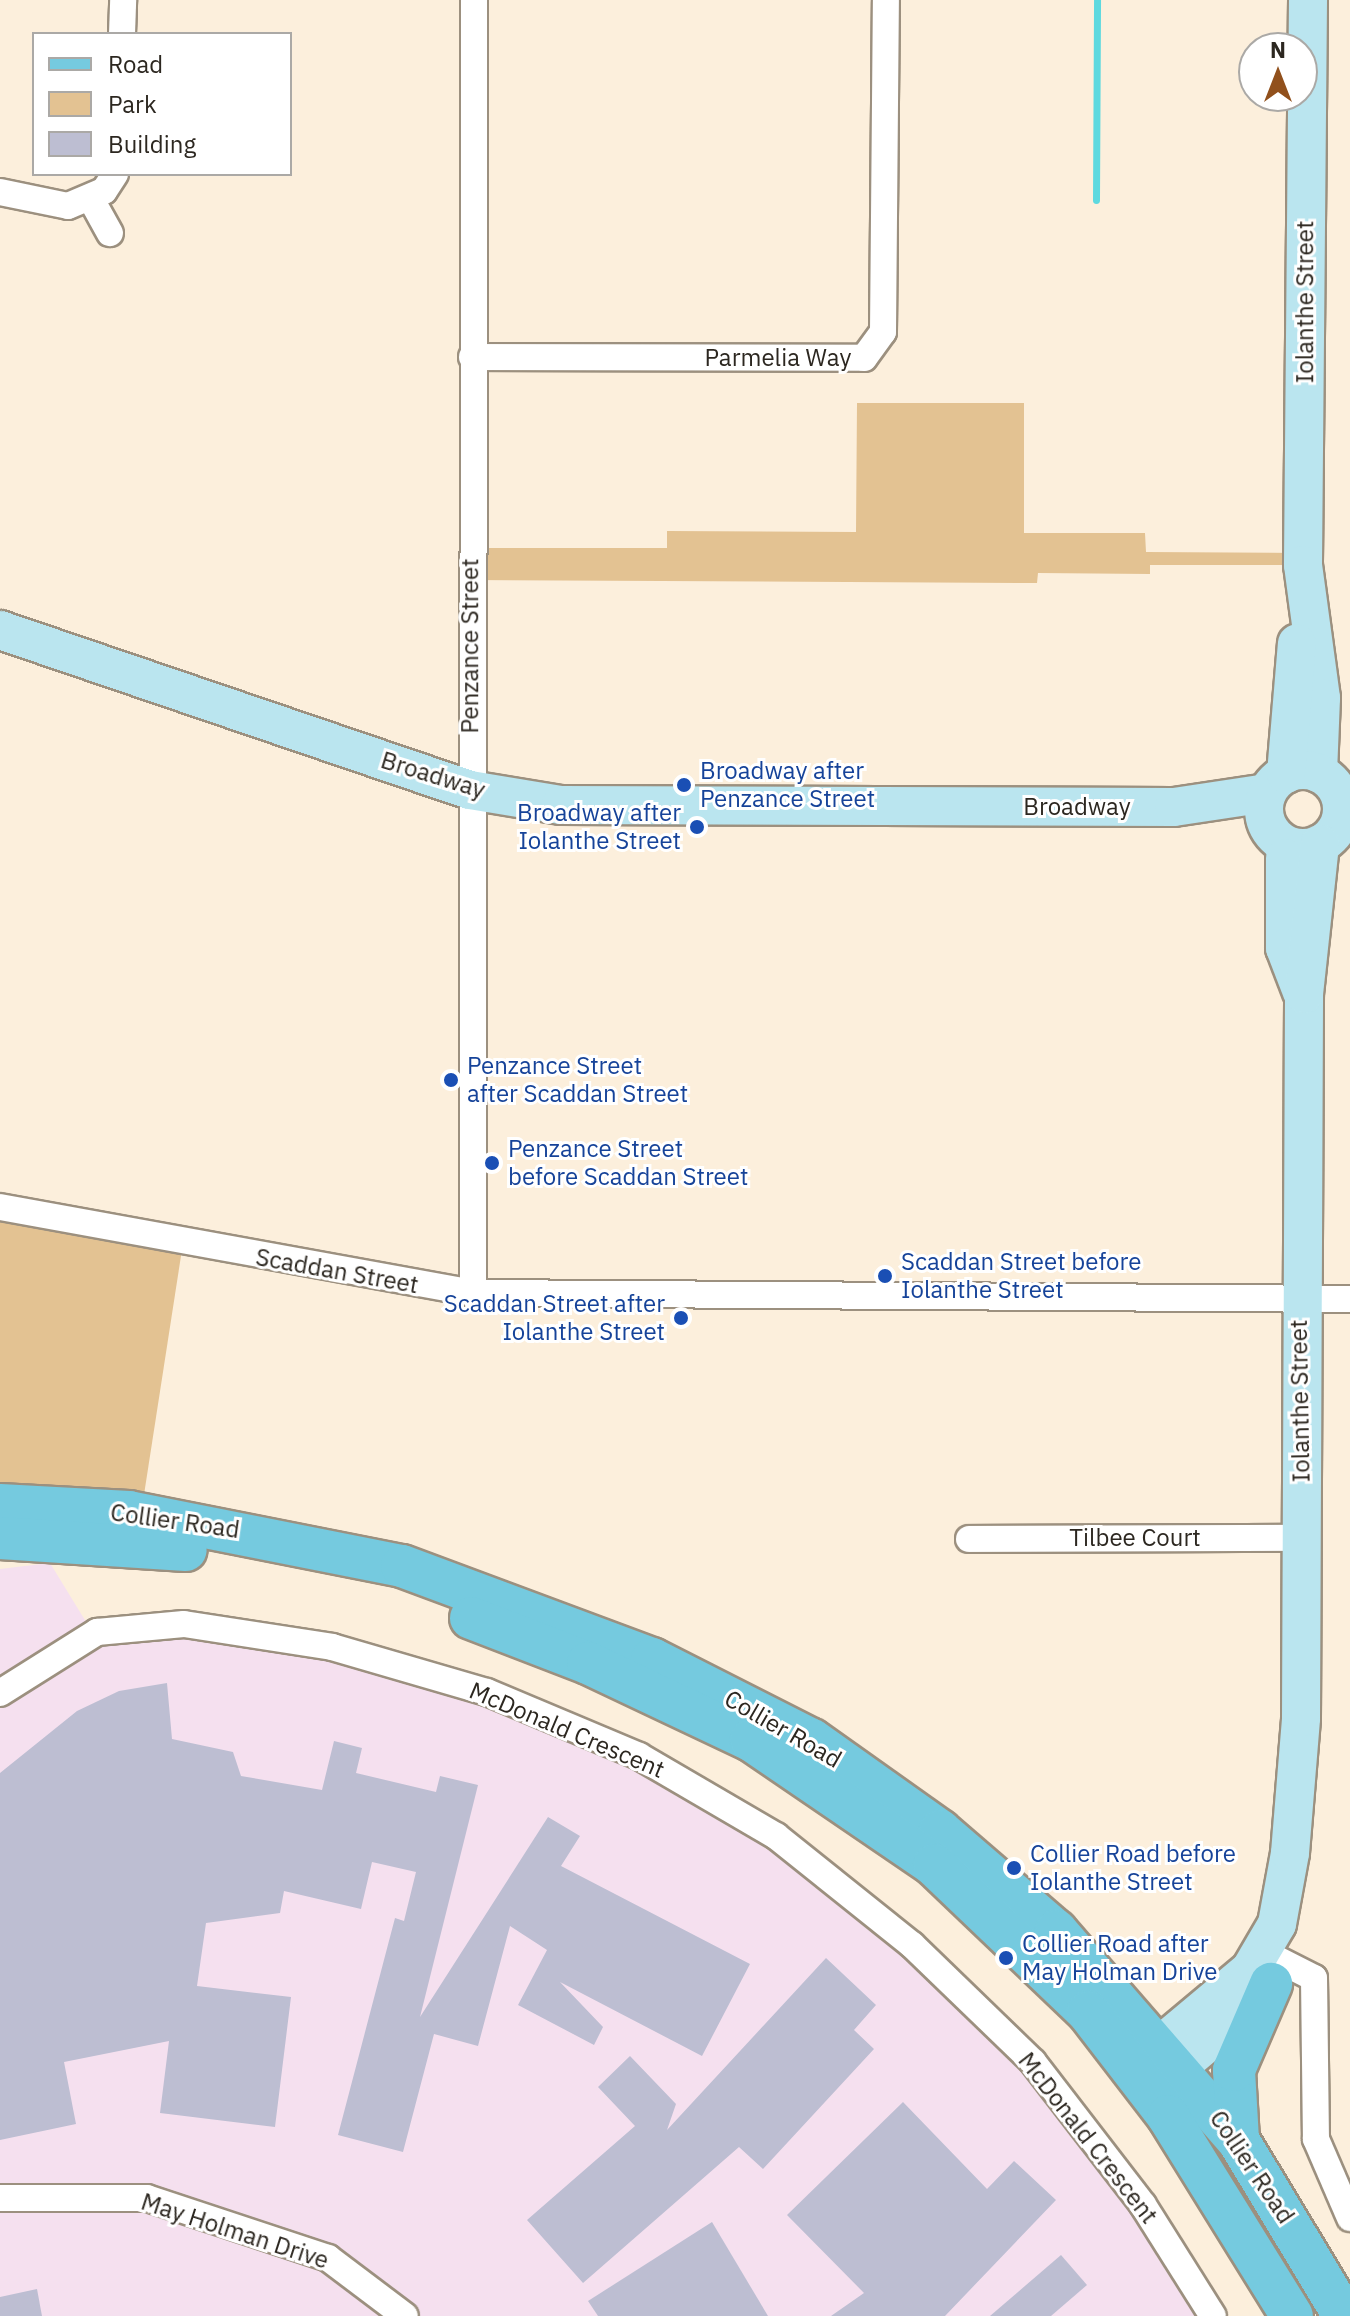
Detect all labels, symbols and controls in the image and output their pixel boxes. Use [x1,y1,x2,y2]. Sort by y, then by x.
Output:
legend [32,32,292,176]
north arrow [1238,32,1318,112]
text: N [1270,35,1286,64]
text: Road [108,48,163,80]
text: Park [108,88,157,120]
text: Building [108,128,196,160]
street label: Iolanthe Street [1291,221,1319,383]
street label: Parmelia Way [705,344,851,372]
street label: Penzance Street [456,558,484,734]
street label: Broadway [377,746,489,804]
place label: Broadway after Penzance Street [700,757,875,813]
marker: Broadway after Penzance Street [675,776,693,794]
street label: Broadway [1023,793,1131,821]
place label: Broadway after Iolanthe Street [517,799,681,855]
marker: Broadway after Iolanthe Street [688,818,706,836]
place label: Penzance Street after Scaddan Street [467,1052,688,1108]
marker: Penzance Street after Scaddan Street [442,1071,460,1089]
place label: Penzance Street before Scaddan Street [508,1135,748,1191]
marker: Penzance Street before Scaddan Street [483,1154,501,1172]
street label: Scaddan Street [253,1243,421,1299]
place label: Scaddan Street before Iolanthe Street [901,1248,1141,1304]
marker: Scaddan Street before Iolanthe Street [876,1267,894,1285]
place label: Scaddan Street after Iolanthe Street [444,1290,665,1346]
marker: Scaddan Street after Iolanthe Street [672,1309,690,1327]
street label: Iolanthe Street [1284,1319,1316,1483]
street label: Collier Road [109,1498,241,1544]
street label: Tilbee Court [1069,1524,1201,1552]
street label: McDonald Crescent [465,1676,669,1784]
street label: Collier Road [719,1684,847,1774]
place label: Collier Road before Iolanthe Street [1030,1840,1236,1896]
marker: Collier Road before Iolanthe Street [1005,1859,1023,1877]
place label: Collier Road after May Holman Drive [1022,1930,1218,1986]
marker: Collier Road after May Holman Drive [997,1949,1015,1967]
street label: McDonald Crescent [1012,2047,1164,2229]
street label: Collier Road [1204,2105,1300,2229]
street label: May Holman Drive [138,2187,332,2275]

